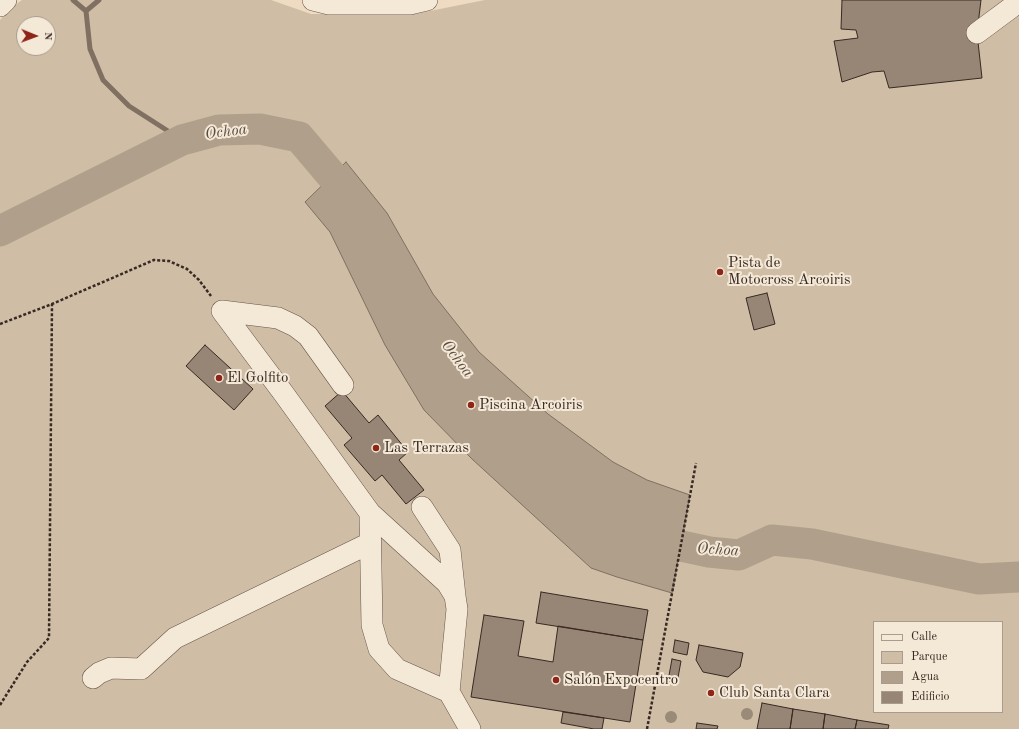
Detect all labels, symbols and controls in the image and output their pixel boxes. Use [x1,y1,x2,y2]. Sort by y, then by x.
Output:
north arrow [16,16,56,56]
text: N [42,32,53,40]
water label: Ochoa [204,120,248,144]
place label: Pista de Motocross Arcoiris [728,254,850,289]
marker: Pista de Motocross Arcoiris [715,267,725,277]
water label: Ochoa [437,336,477,382]
place label: El Golfito [227,369,289,387]
marker: El Golfito [214,373,224,383]
place label: Piscina Arcoiris [479,396,582,414]
marker: Piscina Arcoiris [466,400,476,410]
place label: Las Terrazas [384,439,469,457]
marker: Las Terrazas [371,443,381,453]
water label: Ochoa [696,539,740,561]
legend [873,621,1003,713]
text: Calle [911,631,937,643]
text: Parque [911,651,947,663]
place label: Salón Expocentro [564,671,678,689]
text: Agua [911,671,939,683]
marker: Salón Expocentro [551,675,561,685]
place label: Club Santa Clara [719,684,830,702]
marker: Club Santa Clara [706,688,716,698]
text: Edificio [911,691,950,703]

